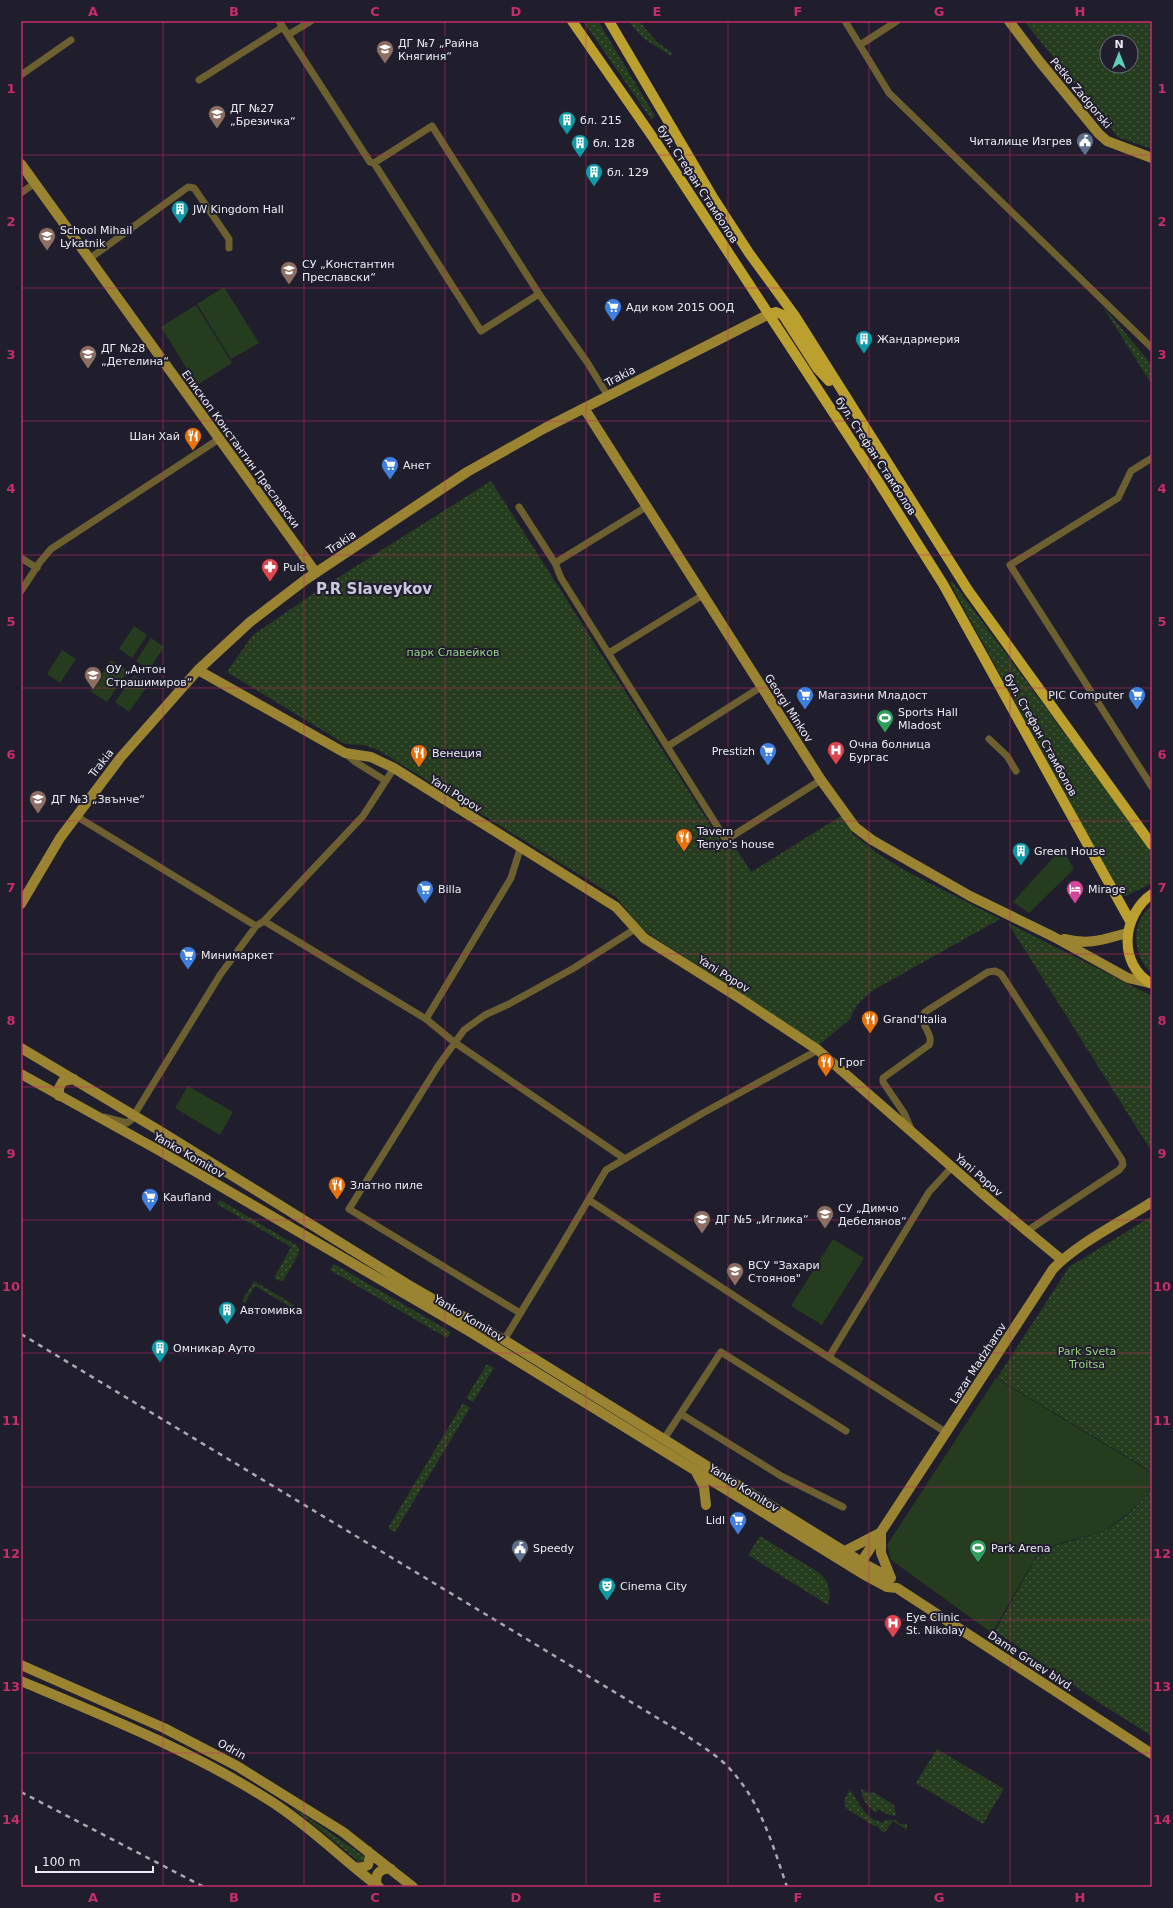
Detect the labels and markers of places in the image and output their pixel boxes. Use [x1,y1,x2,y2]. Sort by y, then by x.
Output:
place label: ДГ №7 „Райна Княгиня“ [398,37,479,63]
school or university icon: ДГ №7 „Райна Княгиня“ [375,39,395,64]
place label: ДГ №27 „Брезичка“ [230,102,296,128]
school or university icon: ДГ №27 „Брезичка“ [207,104,227,129]
building icon: бл. 215 [557,110,577,135]
place label: бл. 215 [580,114,622,127]
public building icon: Читалище Изгрев [1075,131,1095,156]
building icon: бл. 128 [570,133,590,158]
place label: Читалище Изгрев [969,135,1072,148]
place label: бл. 128 [593,137,635,150]
building icon: бл. 129 [584,162,604,187]
place label: бл. 129 [607,166,649,179]
building icon: JW Kingdom Hall [170,199,190,224]
place label: JW Kingdom Hall [192,203,284,216]
place label: School Mihail Lykatnik [60,224,132,250]
school or university icon: School Mihail Lykatnik [37,226,57,251]
place label: СУ „Константин Преславски“ [302,258,394,284]
school or university icon: СУ „Константин Преславски“ [279,260,299,285]
supermarket icon: Ади ком 2015 ООД [603,297,623,322]
place label: Ади ком 2015 ООД [626,301,735,314]
building icon: Жандармерия [854,329,874,354]
place label: Жандармерия [877,333,960,346]
place label: ДГ №28 „Детелина“ [101,342,169,368]
school or university icon: ДГ №28 „Детелина“ [78,344,98,369]
restaurant icon: Шан Хай [183,426,203,451]
place label: Шан Хай [129,430,180,443]
supermarket icon: Анет [380,455,400,480]
place label: Анет [403,459,431,472]
pharmacy icon: Puls [260,557,280,582]
place label: Puls [283,561,305,574]
place label: ОУ „Антон Страшимиров“ [106,663,192,689]
school or university icon: ОУ „Антон Страшимиров“ [83,665,103,690]
supermarket icon: Магазини Mладост [795,685,815,710]
supermarket icon: PIC Computer [1127,685,1147,710]
place label: Магазини Mладост [818,689,928,702]
place label: PIC Computer [1048,689,1124,702]
place label: Sports Hall Mladost [898,706,958,732]
sports icon: Sports Hall Mladost [875,708,895,733]
place label: Oчна болница Бургас [849,738,931,764]
hospital icon: Oчна болница Бургас [826,740,846,765]
supermarket icon: Prestizh [758,741,778,766]
restaurant icon: Венеция [409,743,429,768]
place label: Prestizh [712,745,755,758]
place label: Венеция [432,747,482,760]
school or university icon: ДГ №3 „Звънче“ [28,789,48,814]
place label: ДГ №3 „Звънче“ [51,793,145,806]
place label: Tavern Tenyo's house [696,825,774,851]
restaurant icon: Tavern Tenyo's house [674,827,694,852]
building icon: Green House [1011,841,1031,866]
place label: Green House [1034,845,1106,858]
supermarket icon: Billa [415,879,435,904]
hotel icon: Mirage [1065,879,1085,904]
place label: Billa [438,883,461,896]
place label: Mirage [1088,883,1126,896]
supermarket icon: Минимаркет [178,945,198,970]
place label: Минимаркет [201,949,274,962]
restaurant icon: Grand'Italia [860,1009,880,1034]
place label: Grand'Italia [883,1013,947,1026]
restaurant icon: Грог [816,1052,836,1077]
place label: Грог [839,1056,865,1069]
restaurant icon: Златно пиле [327,1175,347,1200]
place label: Златно пиле [350,1179,423,1192]
supermarket icon: Kaufland [140,1187,160,1212]
place label: Kaufland [163,1191,211,1204]
place label: СУ „Димчо Дебелянов“ [838,1202,907,1228]
school or university icon: СУ „Димчо Дебелянов“ [815,1204,835,1229]
school or university icon: ДГ №5 „Иглика“ [692,1209,712,1234]
place label: ДГ №5 „Иглика“ [715,1213,809,1226]
place label: ВСУ "Захари Стоянов" [748,1259,820,1285]
school or university icon: ВСУ "Захари Стоянов" [725,1261,745,1286]
building icon: Автомивка [217,1300,237,1325]
place label: Автомивка [240,1304,302,1317]
building icon: Омникар Ауто [150,1338,170,1363]
place label: Омникар Ауто [173,1342,256,1355]
supermarket icon: Lidl [728,1510,748,1535]
place label: Lidl [706,1514,725,1527]
public building icon: Speedy [510,1538,530,1563]
sports icon: Park Arena [968,1538,988,1563]
place label: Speedy [533,1542,574,1555]
place label: Park Arena [991,1542,1051,1555]
theatre icon: Cinema City [597,1576,617,1601]
place label: Cinema City [620,1580,687,1593]
place label: Eye Clinic St. Nikolay [906,1611,965,1637]
hospital icon: Eye Clinic St. Nikolay [883,1613,903,1638]

